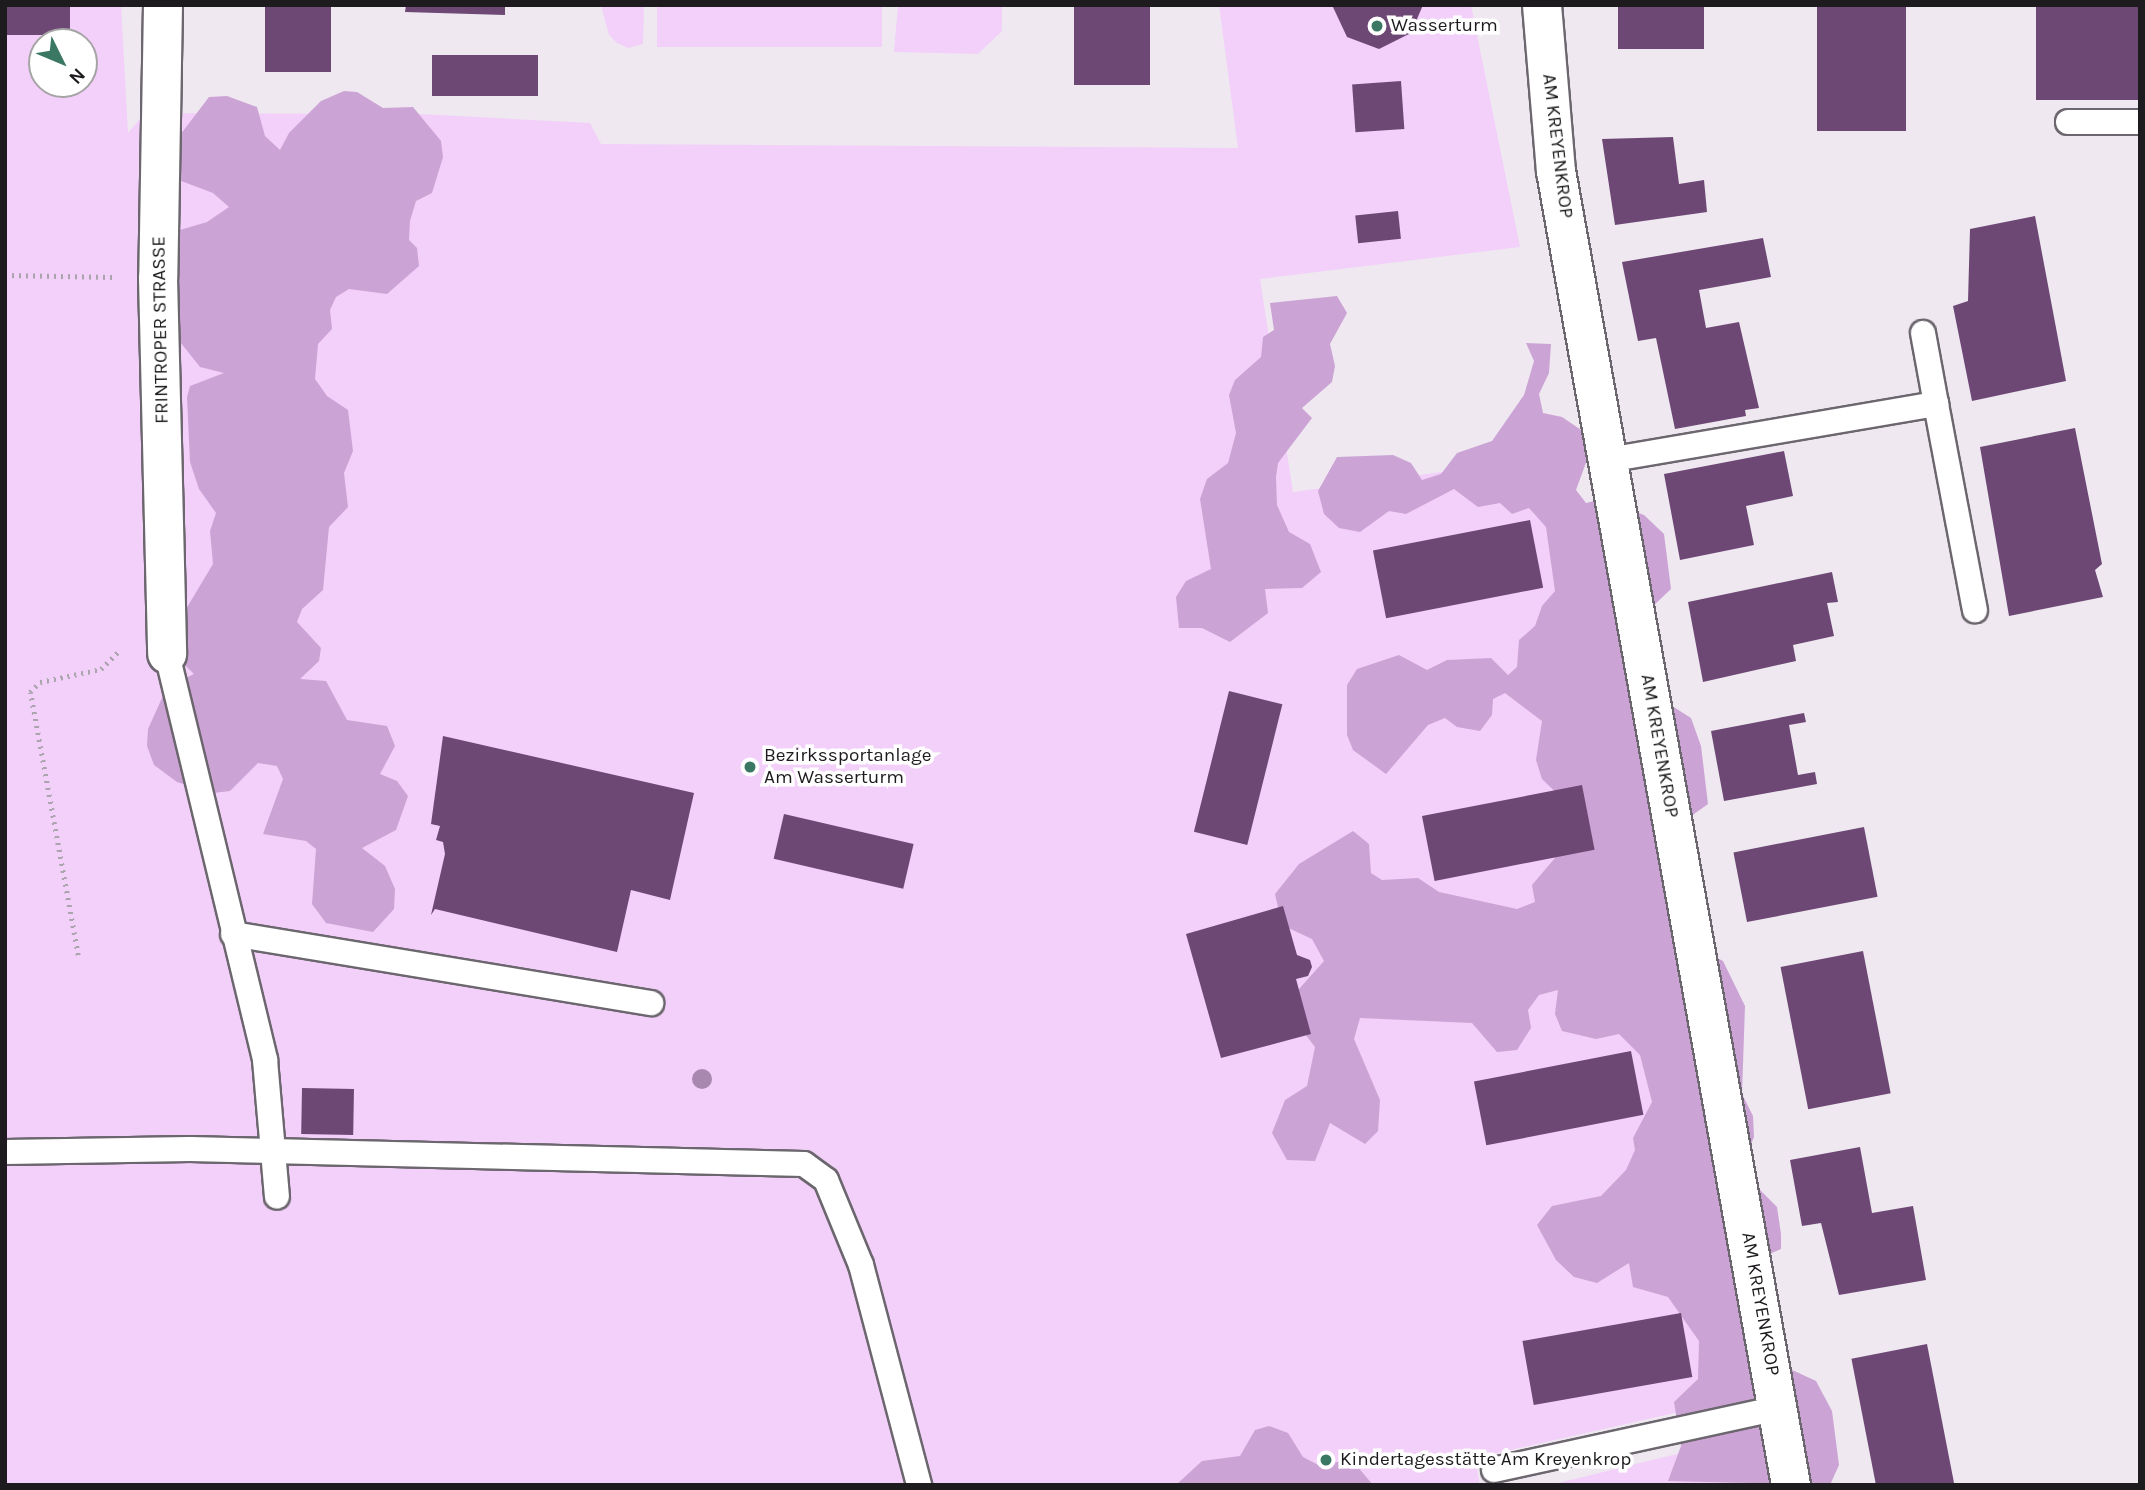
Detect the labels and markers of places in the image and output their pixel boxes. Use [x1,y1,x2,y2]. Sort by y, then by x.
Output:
place label: Wasserturm [1391,15,1498,37]
marker: Wasserturm [1369,18,1385,34]
place label: Bezirkssportanlage Am Wasserturm [764,745,931,789]
marker: Bezirkssportanlage Am Wasserturm [742,759,758,775]
place label: Kindertagesstätte Am Kreyenkrop [1340,1449,1631,1471]
marker: Kindertagesstätte Am Kreyenkrop [1318,1452,1334,1468]

